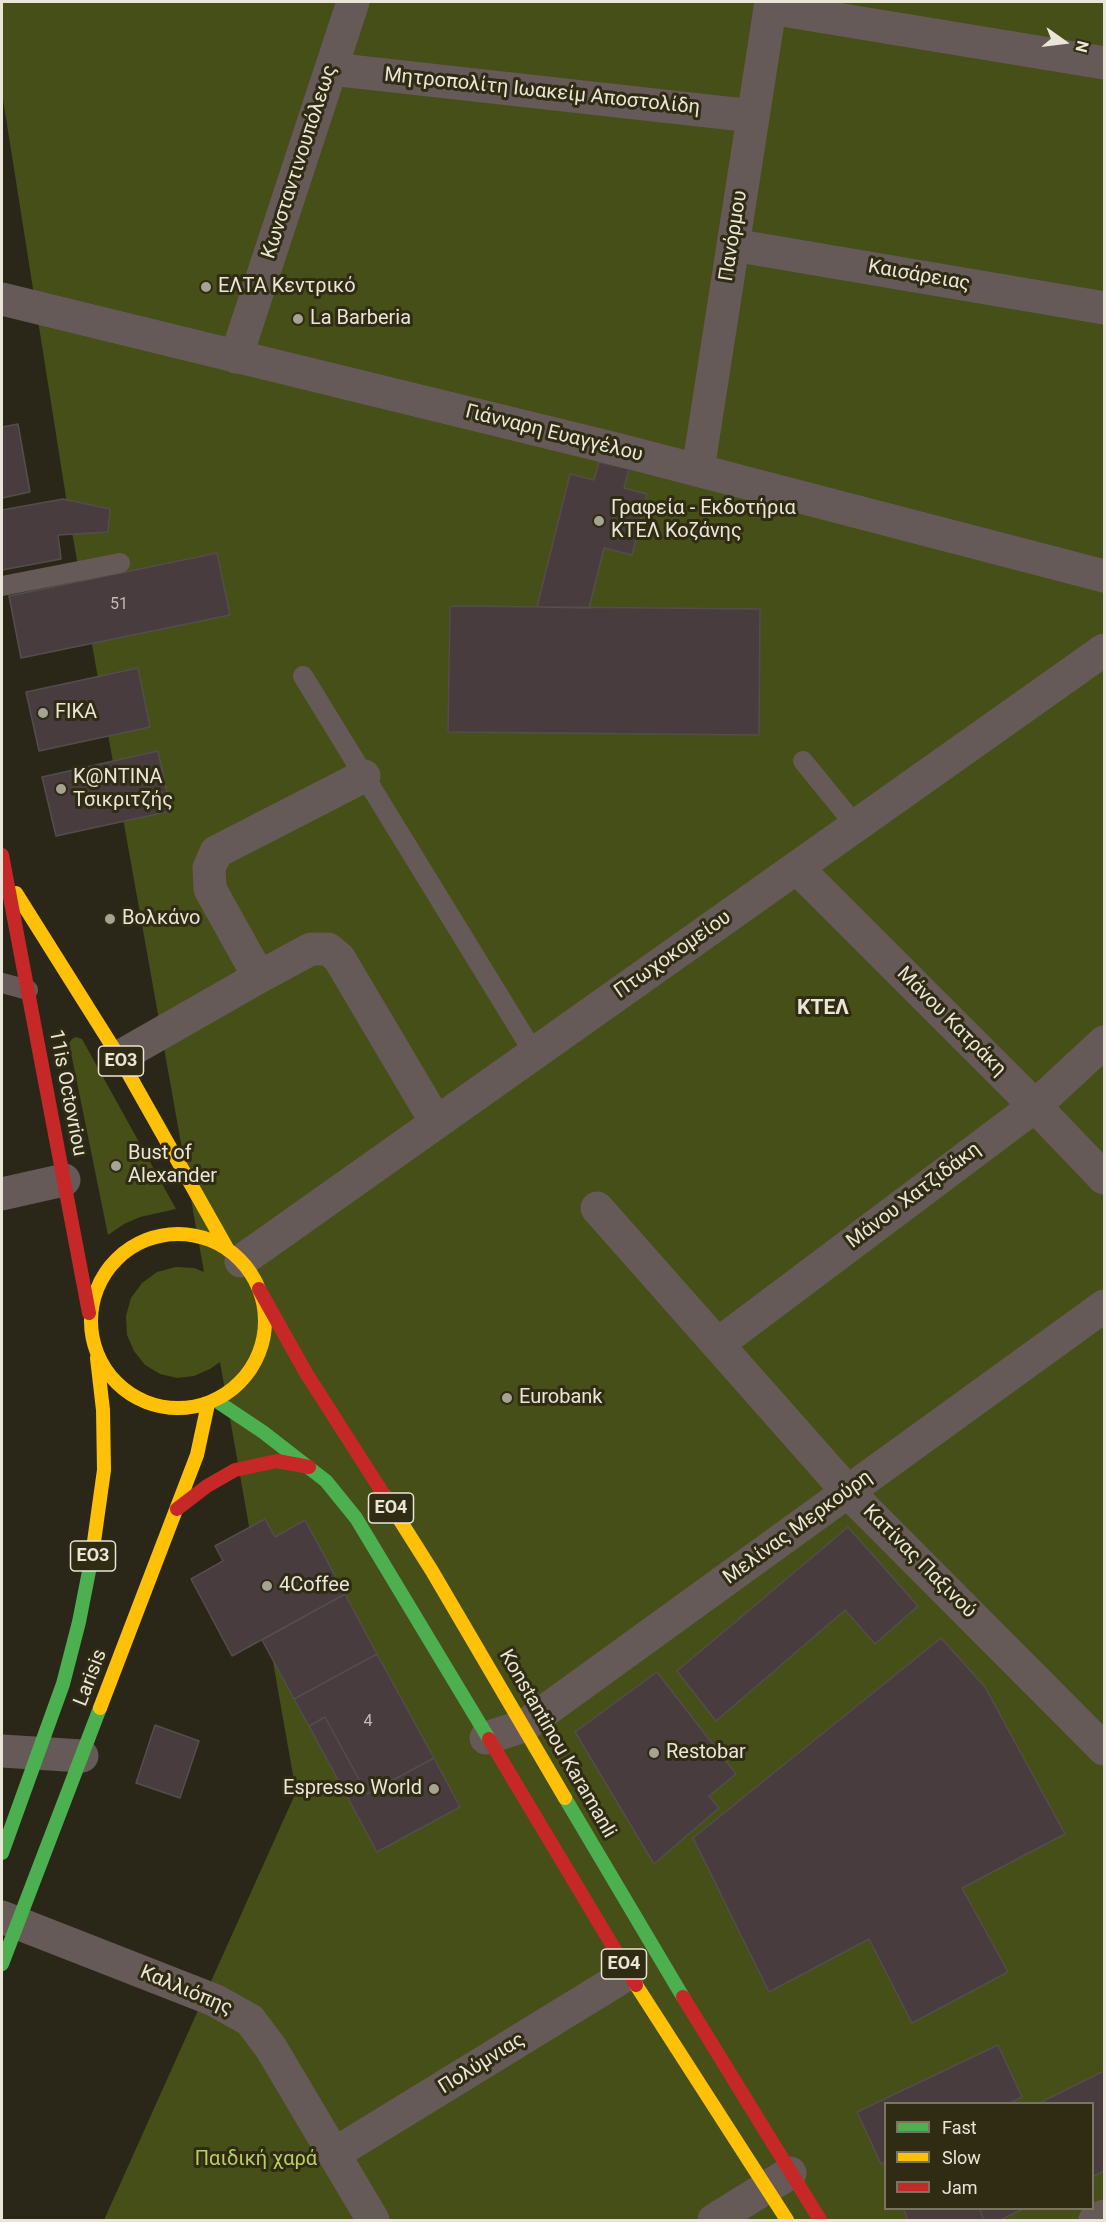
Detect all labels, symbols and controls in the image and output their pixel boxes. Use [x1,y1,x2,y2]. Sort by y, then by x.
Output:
north arrow [1034,12,1094,72]
text: N [1071,39,1093,54]
street label: Κωνσταντινουπόλεως [257,62,343,262]
street label: Μητροπολίτη Ιωακείμ Αποστολίδη [383,63,701,121]
street label: Πανόρμου [715,189,753,283]
street label: Καισάρειας [866,255,972,297]
place label: ΕΛΤΑ Κεντρικό [218,275,356,299]
marker: ΕΛΤΑ Κεντρικό [199,280,213,294]
place label: La Barberia [310,307,411,331]
marker: La Barberia [291,312,305,326]
street label: Γιάνναρη Ευαγγέλου [463,400,645,468]
place label: Γραφεία - Εκδοτήρια ΚΤΕΛ Κοζάνης [611,497,796,544]
marker: Γραφεία - Εκδοτήρια ΚΤΕΛ Κοζάνης [592,514,606,528]
house number: 51 [110,595,128,615]
place label: FIKA [55,701,97,725]
marker: FIKA [36,706,50,720]
place label: Κ@ΝΤΙΝΑ Τσικριτζής [73,766,173,813]
marker: Κ@ΝΤΙΝΑ Τσικριτζής [54,782,68,796]
street label: Πτωχοκομείου [610,906,736,1004]
place label: Βολκάνο [122,907,200,931]
marker: Βολκάνο [103,912,117,926]
street label: Μάνου Κατράκη [891,962,1011,1082]
district label: ΚΤΕΛ [797,996,849,1022]
street label: 11is Octovriou [43,1028,91,1158]
road number: ΕΟ3 [98,1046,144,1076]
street label: Μάνου Χατζιδάκη [842,1138,986,1254]
place label: Bust of Alexander [128,1142,217,1189]
marker: Bust of Alexander [109,1159,123,1173]
place label: Eurobank [519,1386,603,1410]
marker: Eurobank [500,1391,514,1405]
street label: Μελίνας Μερκούρη [719,1466,877,1590]
road number: ΕΟ4 [368,1493,414,1523]
street label: Κατίνας Παξινού [857,1500,981,1624]
road number: ΕΟ3 [70,1541,116,1571]
place label: 4Coffee [279,1574,350,1598]
marker: 4Coffee [260,1579,274,1593]
street label: Larisis [69,1646,113,1710]
street label: Konstantinou Karamanli [493,1646,621,1842]
house number: 4 [364,1712,372,1732]
place label: Restobar [666,1741,746,1765]
marker: Restobar [647,1746,661,1760]
place label: Espresso World [283,1777,422,1801]
marker: Espresso World [427,1782,441,1796]
road number: ΕΟ4 [602,1949,646,1979]
street label: Καλλιόπης [136,1961,236,2021]
street label: Πολύμνιας [435,2028,529,2100]
legend [884,2102,1094,2210]
text: Fast [942,2117,977,2138]
text: Slow [942,2147,981,2168]
park label: Παιδική χαρά [195,2148,317,2172]
text: Jam [942,2177,978,2198]

